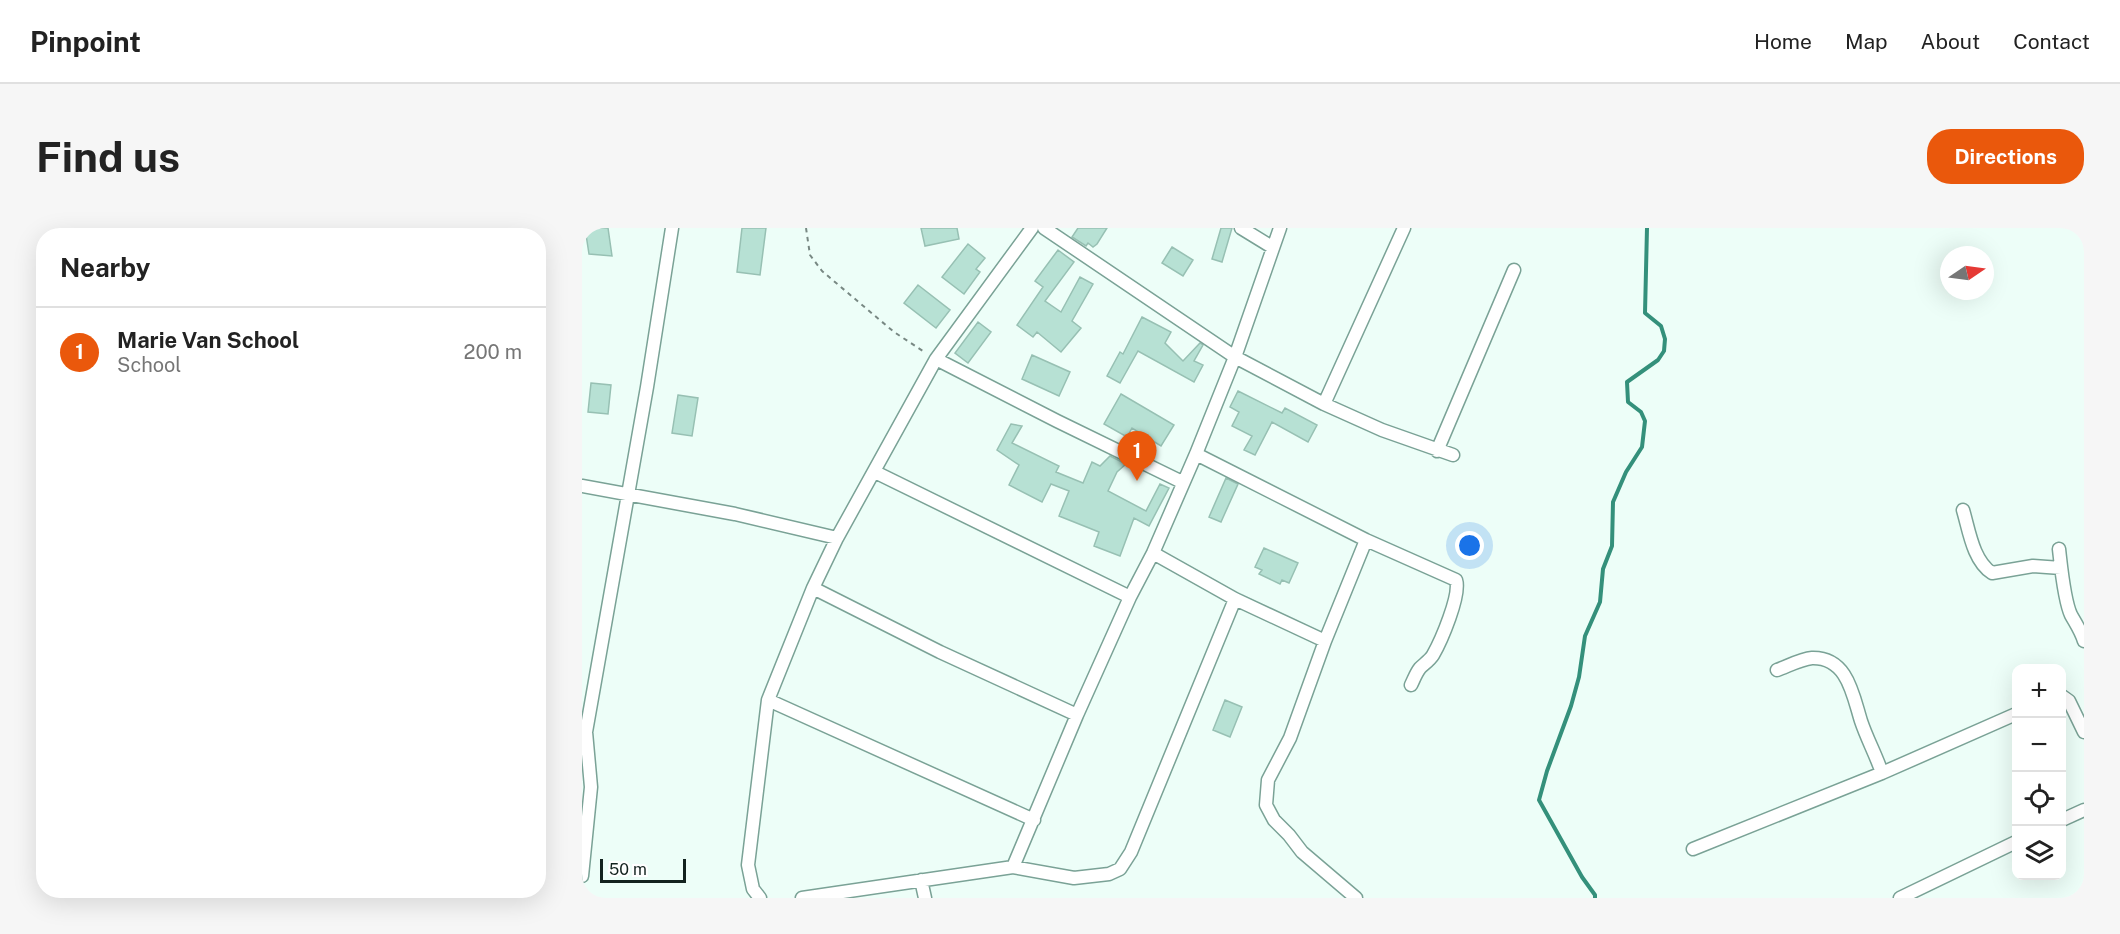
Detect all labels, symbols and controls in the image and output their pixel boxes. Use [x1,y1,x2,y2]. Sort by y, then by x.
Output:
text: Pinpoint [30,25,141,58]
text: Home [1754,29,1812,54]
text: Map [1845,29,1888,54]
text: About [1921,29,1980,54]
text: Contact [2013,29,2090,54]
button: Directions [1927,129,2084,184]
text: Find us [36,132,180,181]
north arrow [1940,246,1994,300]
text: Nearby [60,252,150,283]
text: Marie Van School [117,327,299,353]
text: 1 [75,340,84,364]
text: 200 m [464,340,522,364]
text: School [117,353,181,377]
pin: 1 [1118,432,1156,481]
your location [1455,531,1484,560]
map controls [2012,664,2066,880]
button: + [2012,664,2066,718]
button: − [2012,718,2066,772]
button: locate [2012,772,2066,826]
button: layers [2012,826,2066,880]
scale bar [600,856,686,884]
text: 50 m [609,860,647,879]

